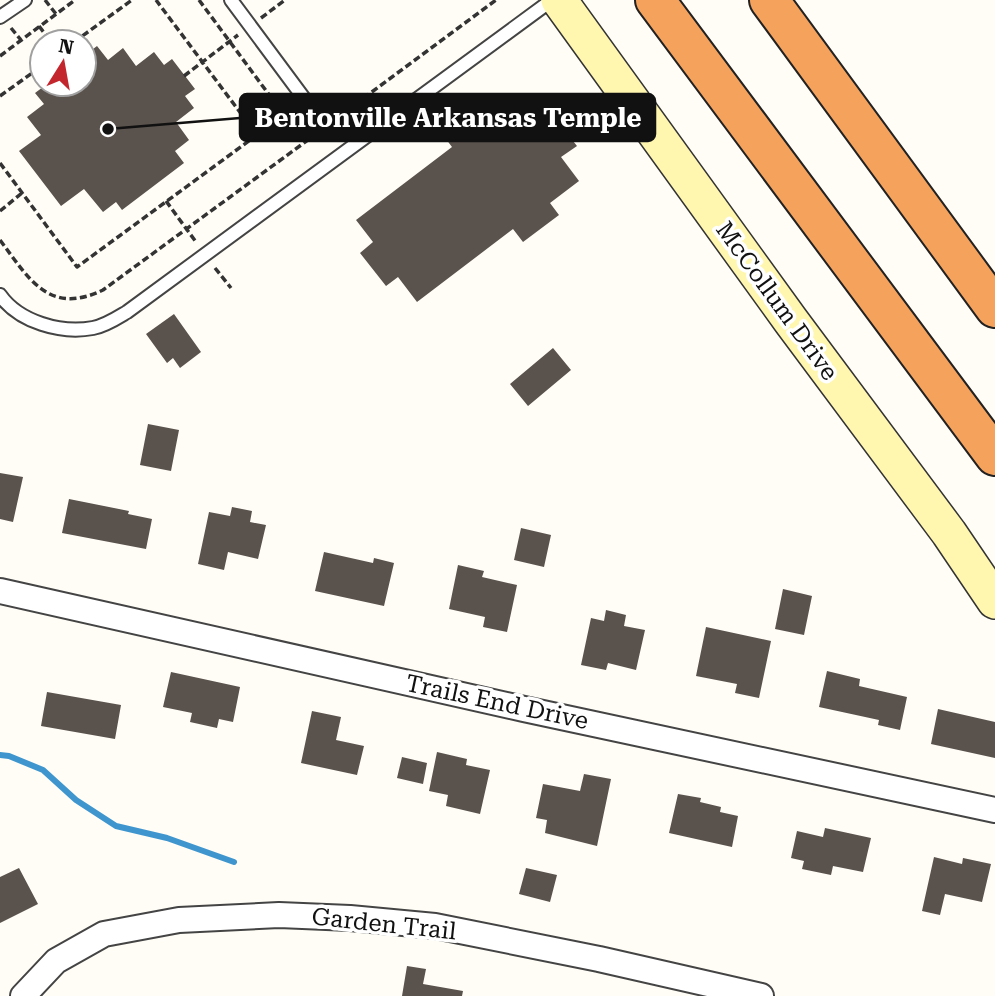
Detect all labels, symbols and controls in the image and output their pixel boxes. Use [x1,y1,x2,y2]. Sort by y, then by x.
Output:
north arrow [28,28,98,98]
text: N [57,34,76,60]
callout: Bentonville Arkansas Temple [240,94,655,141]
text: Bentonville Arkansas Temple [254,103,642,133]
street label: McCollum Drive [710,216,844,386]
street label: Trails End Drive [403,669,591,735]
street label: Garden Trail [310,902,458,946]

